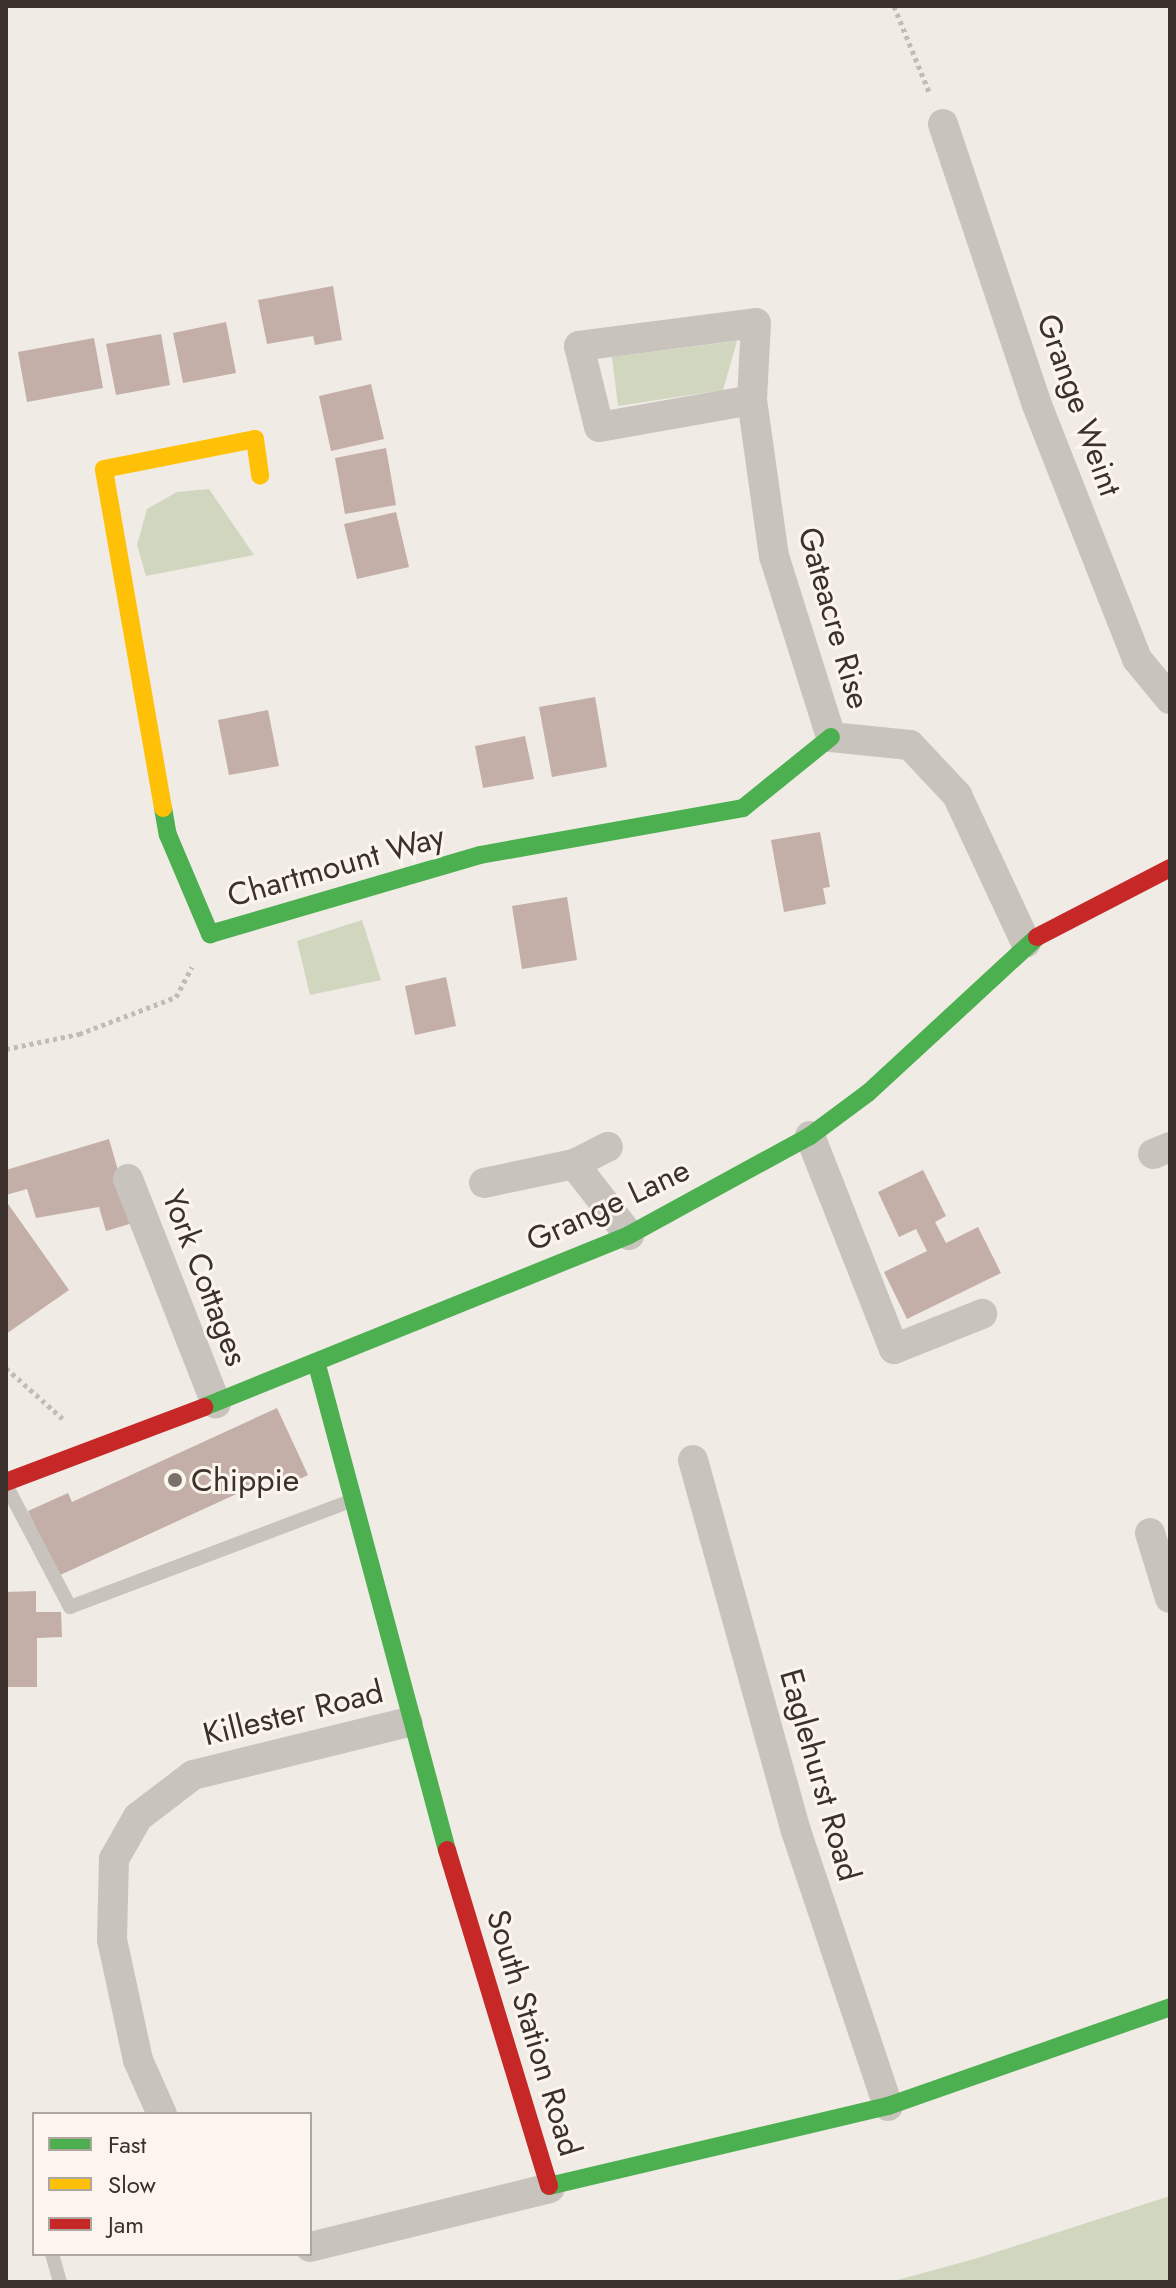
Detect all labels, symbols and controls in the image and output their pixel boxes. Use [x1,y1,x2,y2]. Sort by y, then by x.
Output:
street label: Grange Weint [1028,309,1130,501]
street label: Gateacre Rise [790,523,878,713]
street label: Chartmount Way [223,817,449,915]
street label: Grange Lane [520,1151,696,1259]
street label: York Cottages [154,1185,256,1371]
place label: Chippie [191,1461,299,1499]
marker: Chippie [166,1471,184,1489]
street label: Eaglehurst Road [771,1665,869,1885]
street label: Killester Road [199,1672,387,1754]
street label: South Station Road [478,1905,590,2161]
legend [32,2112,312,2256]
text: Fast [108,2127,146,2162]
text: Slow [108,2167,156,2202]
text: Jam [108,2207,144,2242]

